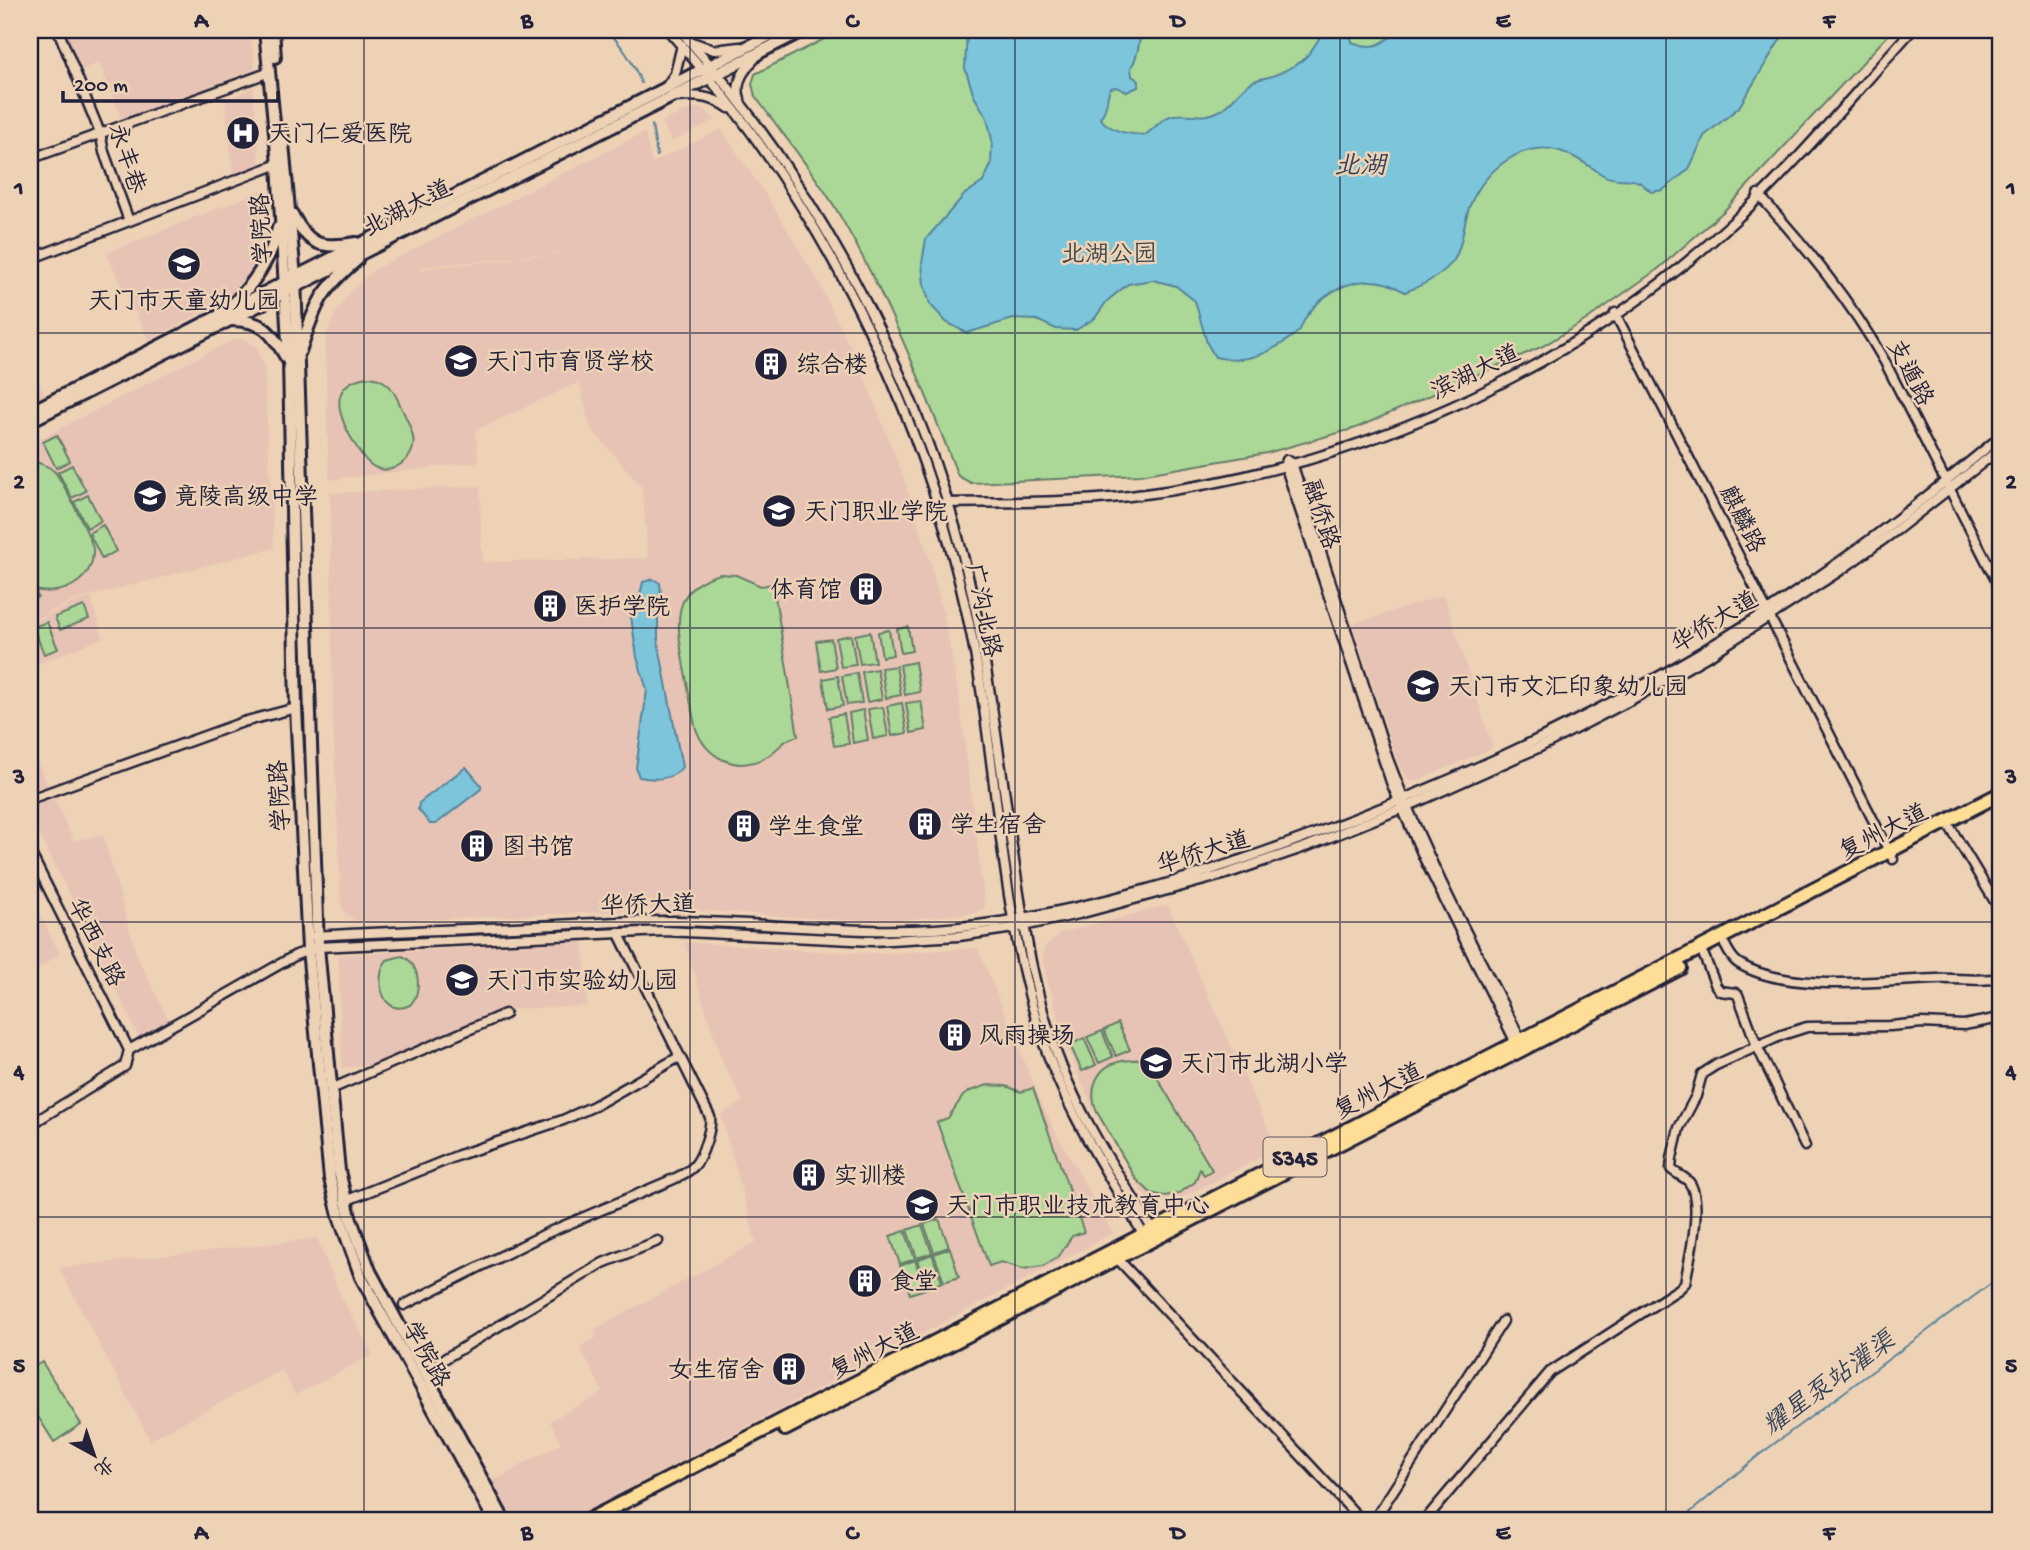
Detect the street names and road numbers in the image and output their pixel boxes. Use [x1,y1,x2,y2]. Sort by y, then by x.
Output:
street label: 永丰巷 [100,120,151,198]
street label: 北湖大道 [359,175,458,245]
street label: 学院路 [246,192,281,266]
street label: 支遁路 [1878,334,1939,412]
street label: 滨湖大道 [1427,339,1526,408]
street label: 融侨路 [1294,476,1345,554]
street label: 麒麟路 [1711,481,1771,559]
street label: 广沟北路 [956,560,1007,661]
street label: 华侨大道 [1667,586,1764,661]
street label: 学院路 [264,759,299,833]
street label: 复州大道 [1835,799,1934,869]
street label: 华侨大道 [1154,825,1254,882]
street label: 华侨大道 [600,891,696,923]
street label: 华西支路 [59,893,130,993]
street label: 复州大道 [1330,1058,1429,1128]
road number: S345 [1264,1138,1326,1176]
street label: 学院路 [394,1316,456,1394]
street label: 复州大道 [826,1318,925,1388]

